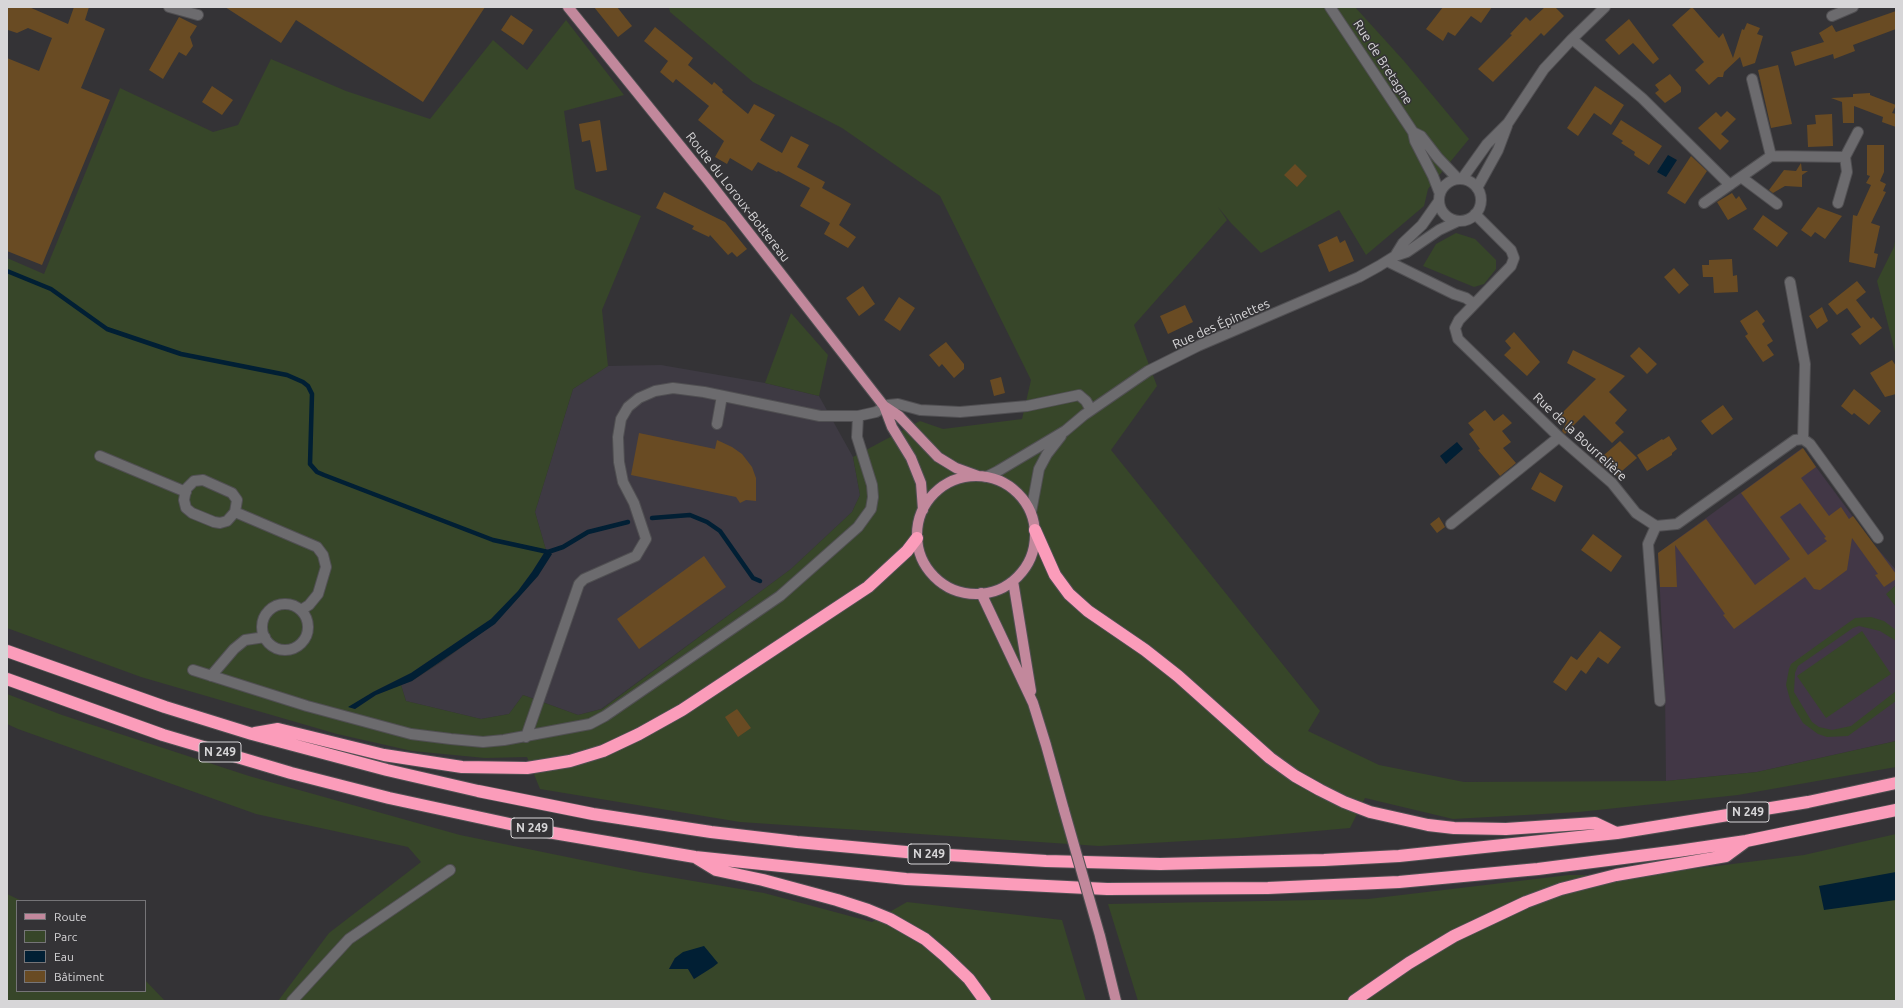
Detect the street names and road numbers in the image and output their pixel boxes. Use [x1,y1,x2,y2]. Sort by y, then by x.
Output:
street label: Rue de Bretagne [1350,17,1416,107]
street label: Route du Loroux-Bottereau [683,129,793,265]
street label: Rue des Épinettes [1170,296,1272,352]
street label: Rue de la Bourrelière [1530,389,1630,485]
road number: N 249 [199,742,241,762]
road number: N 249 [1727,802,1769,822]
road number: N 249 [511,818,553,838]
road number: N 249 [908,844,950,864]

